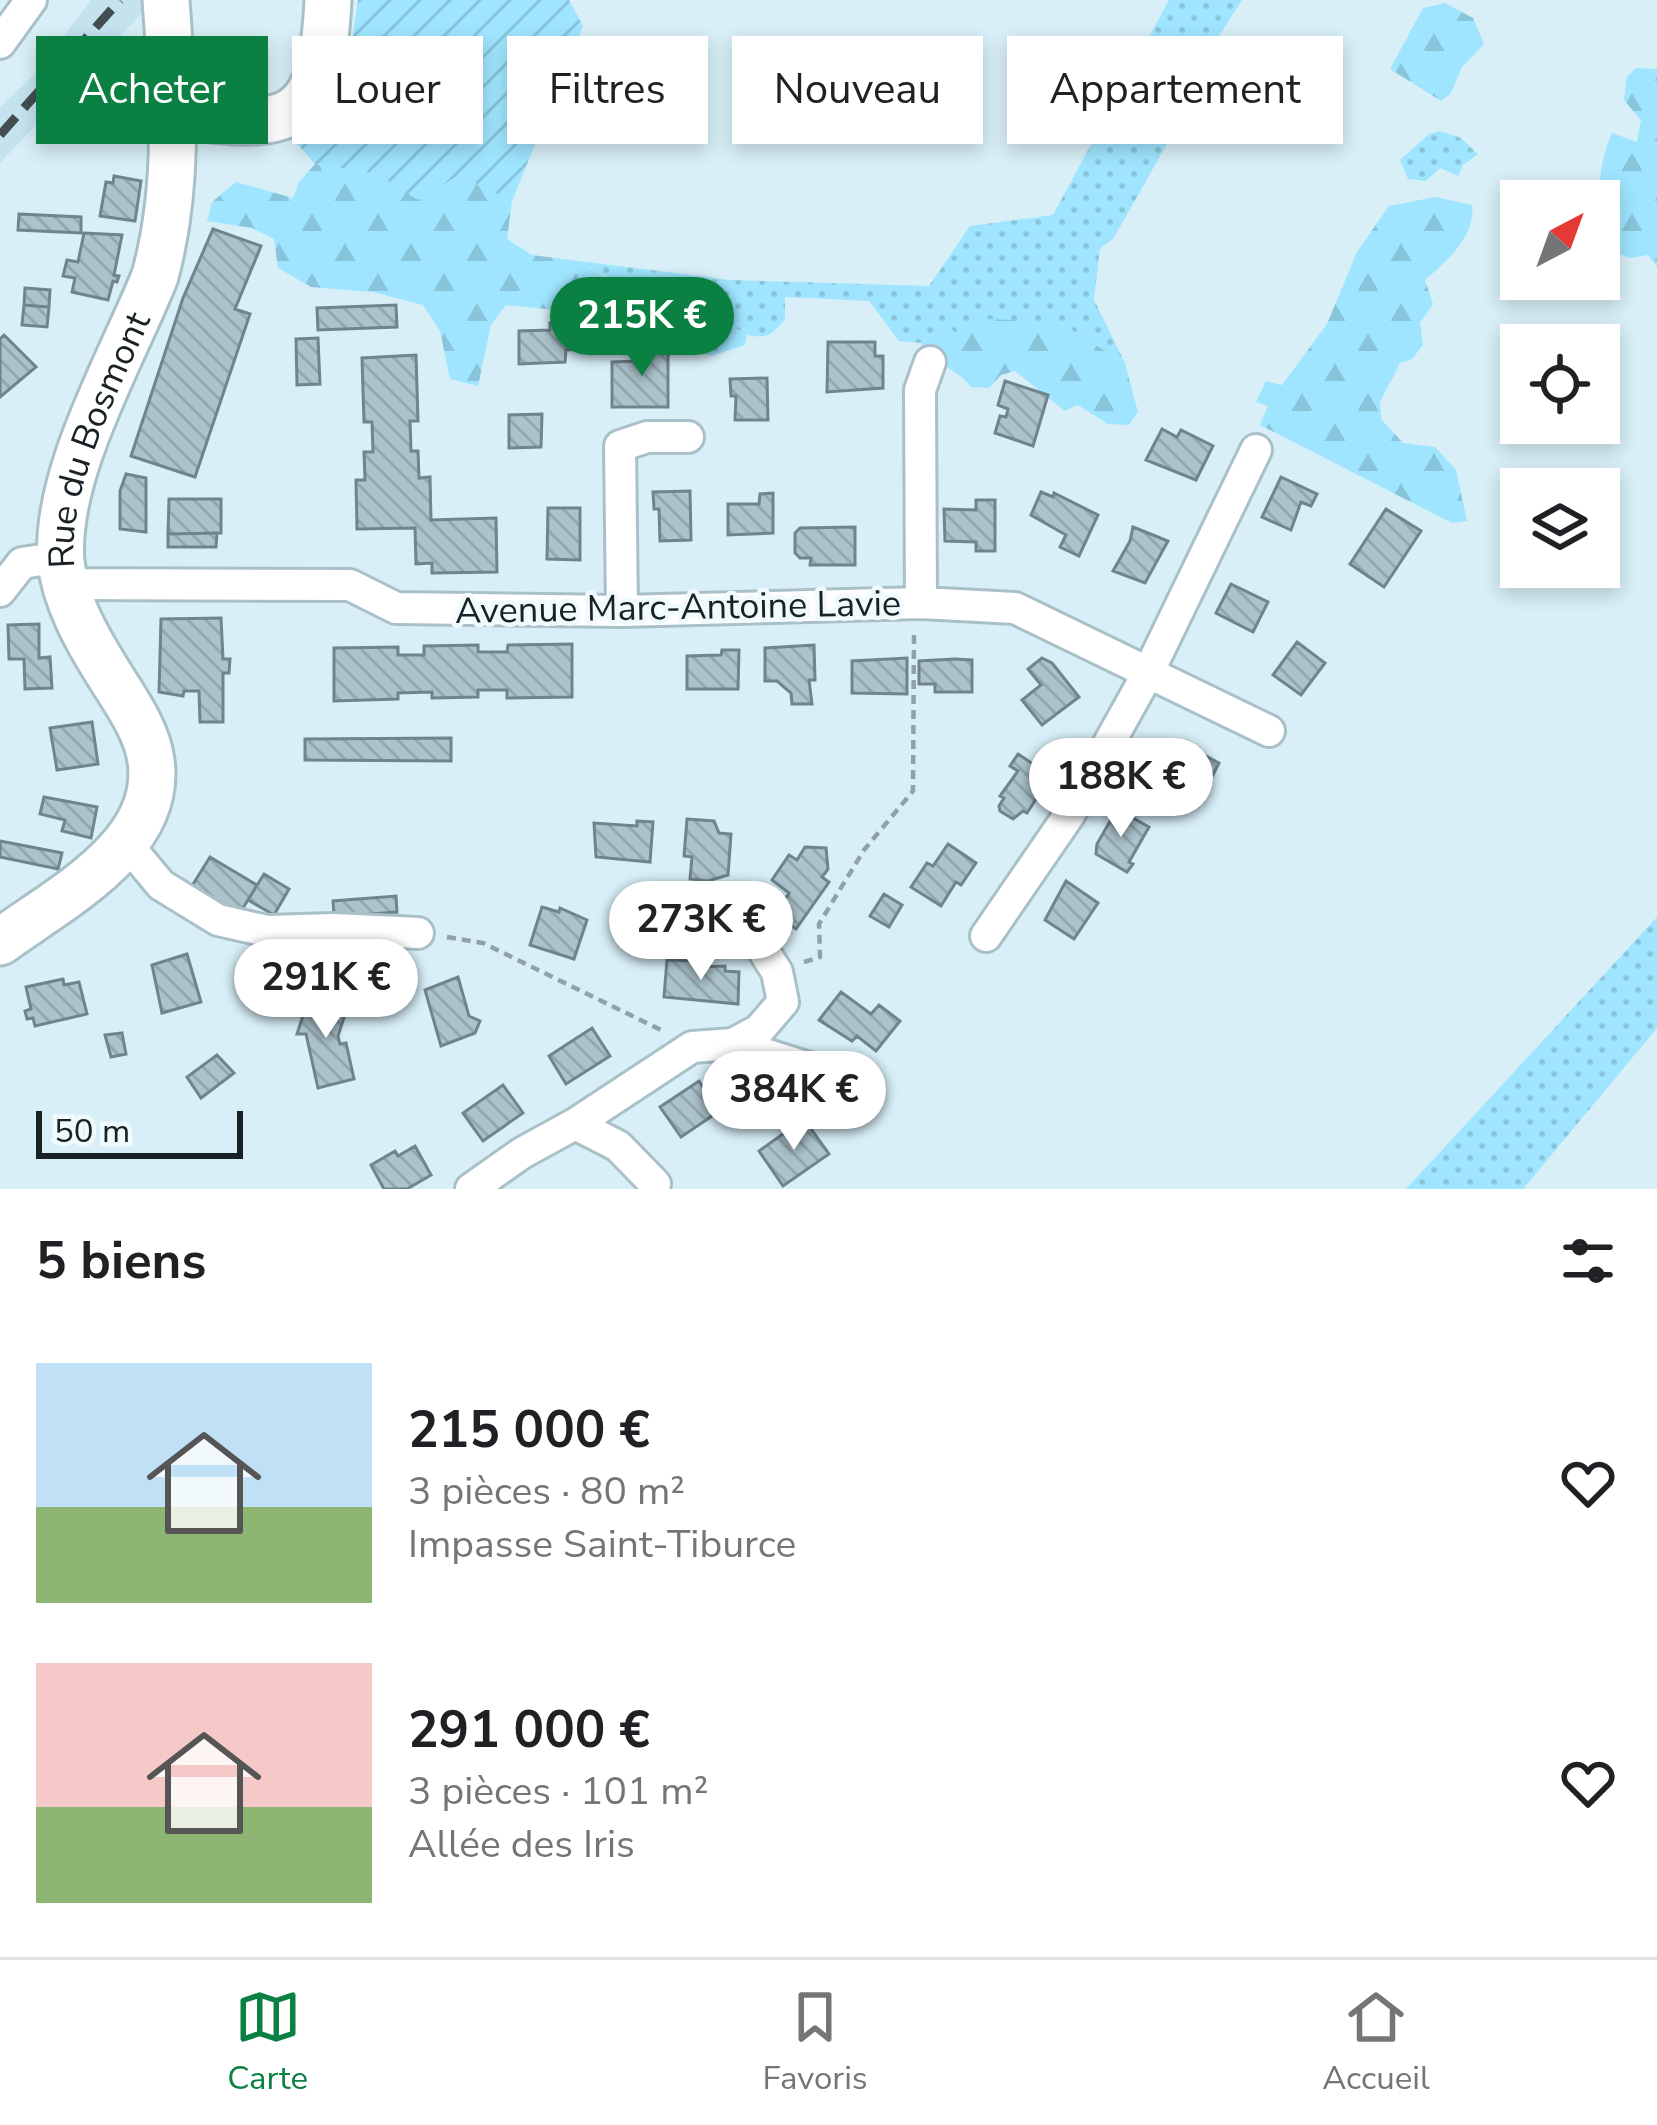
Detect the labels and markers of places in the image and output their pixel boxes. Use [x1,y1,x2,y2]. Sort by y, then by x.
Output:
pin: 215K € [544,277,740,379]
pin: 188K € [1023,738,1219,840]
pin: 273K € [603,881,799,983]
pin: 291K € [228,939,424,1041]
pin: 384K € [696,1051,892,1153]

